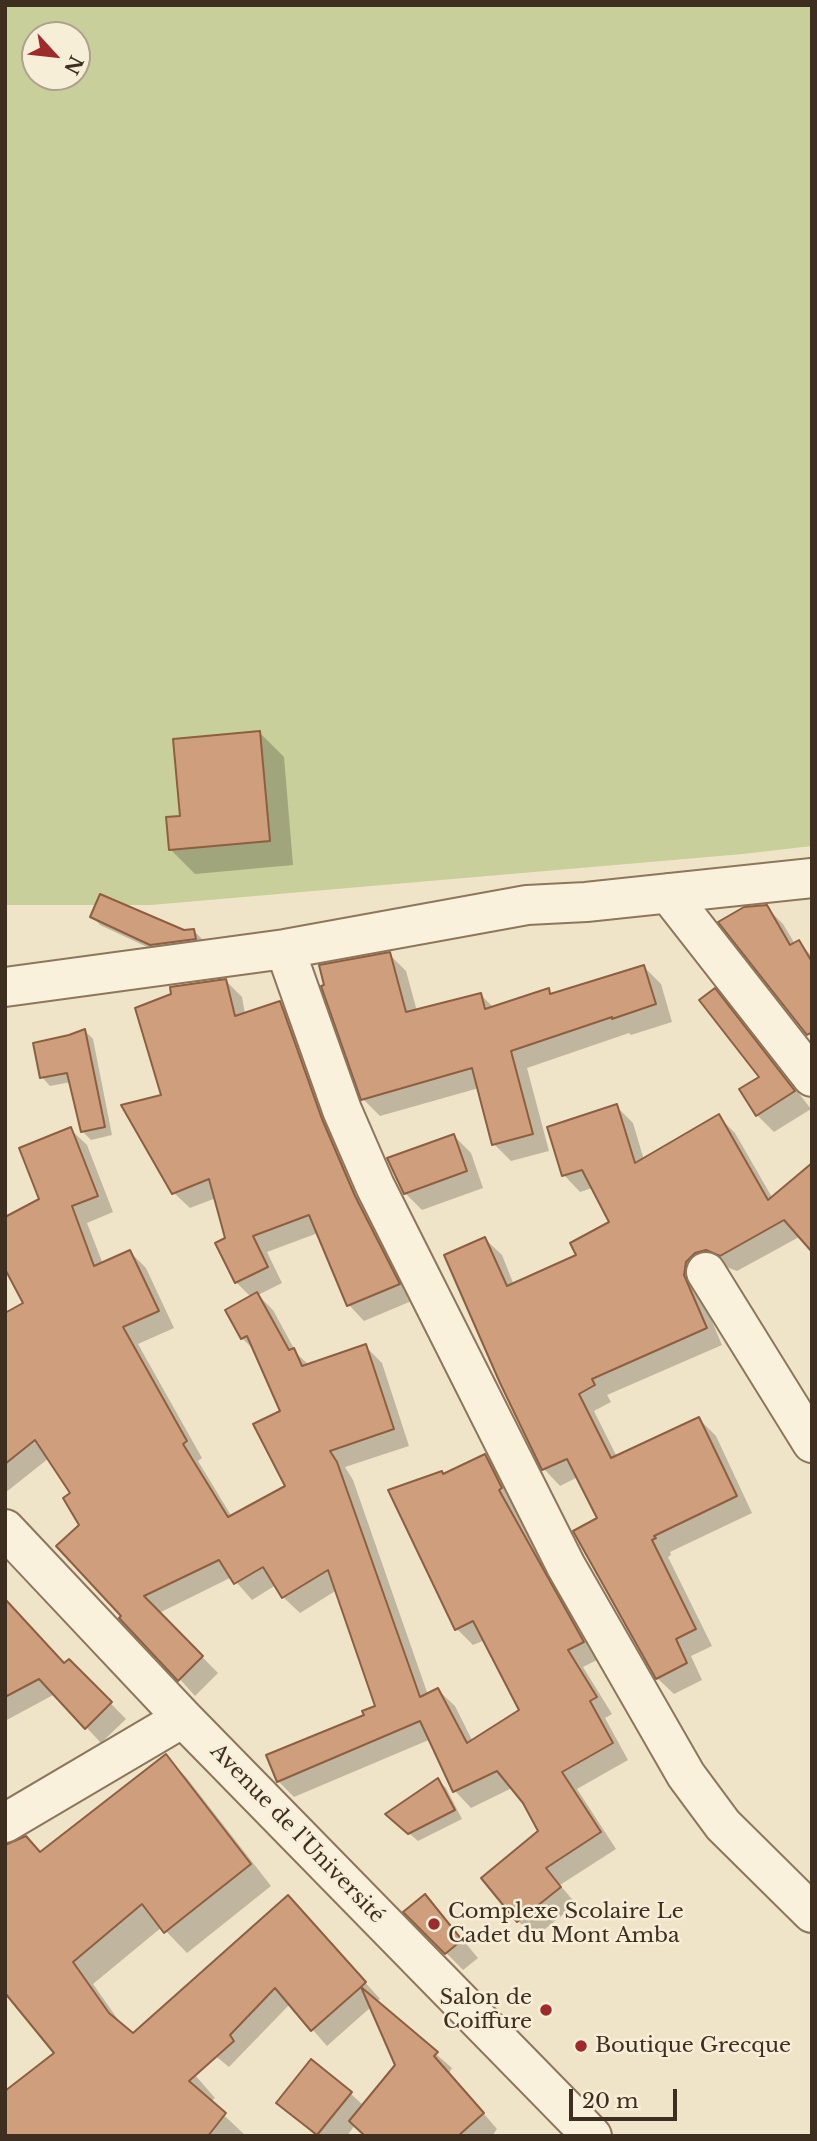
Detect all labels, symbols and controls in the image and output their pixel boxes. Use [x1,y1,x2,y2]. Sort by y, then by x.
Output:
north arrow [21,21,91,91]
text: N [59,52,88,78]
street label: Avenue de l'Université [205,1739,389,1929]
place label: Complexe Scolaire Le Cadet du Mont Amba [448,1899,684,1949]
marker: Complexe Scolaire Le Cadet du Mont Amba [426,1916,442,1932]
place label: Salon de Coiffure [440,1985,532,2035]
marker: Salon de Coiffure [538,2002,554,2018]
place label: Boutique Grecque [595,2033,791,2059]
marker: Boutique Grecque [573,2038,589,2054]
scale bar [572,2074,680,2118]
text: 20 m [582,2088,639,2114]

